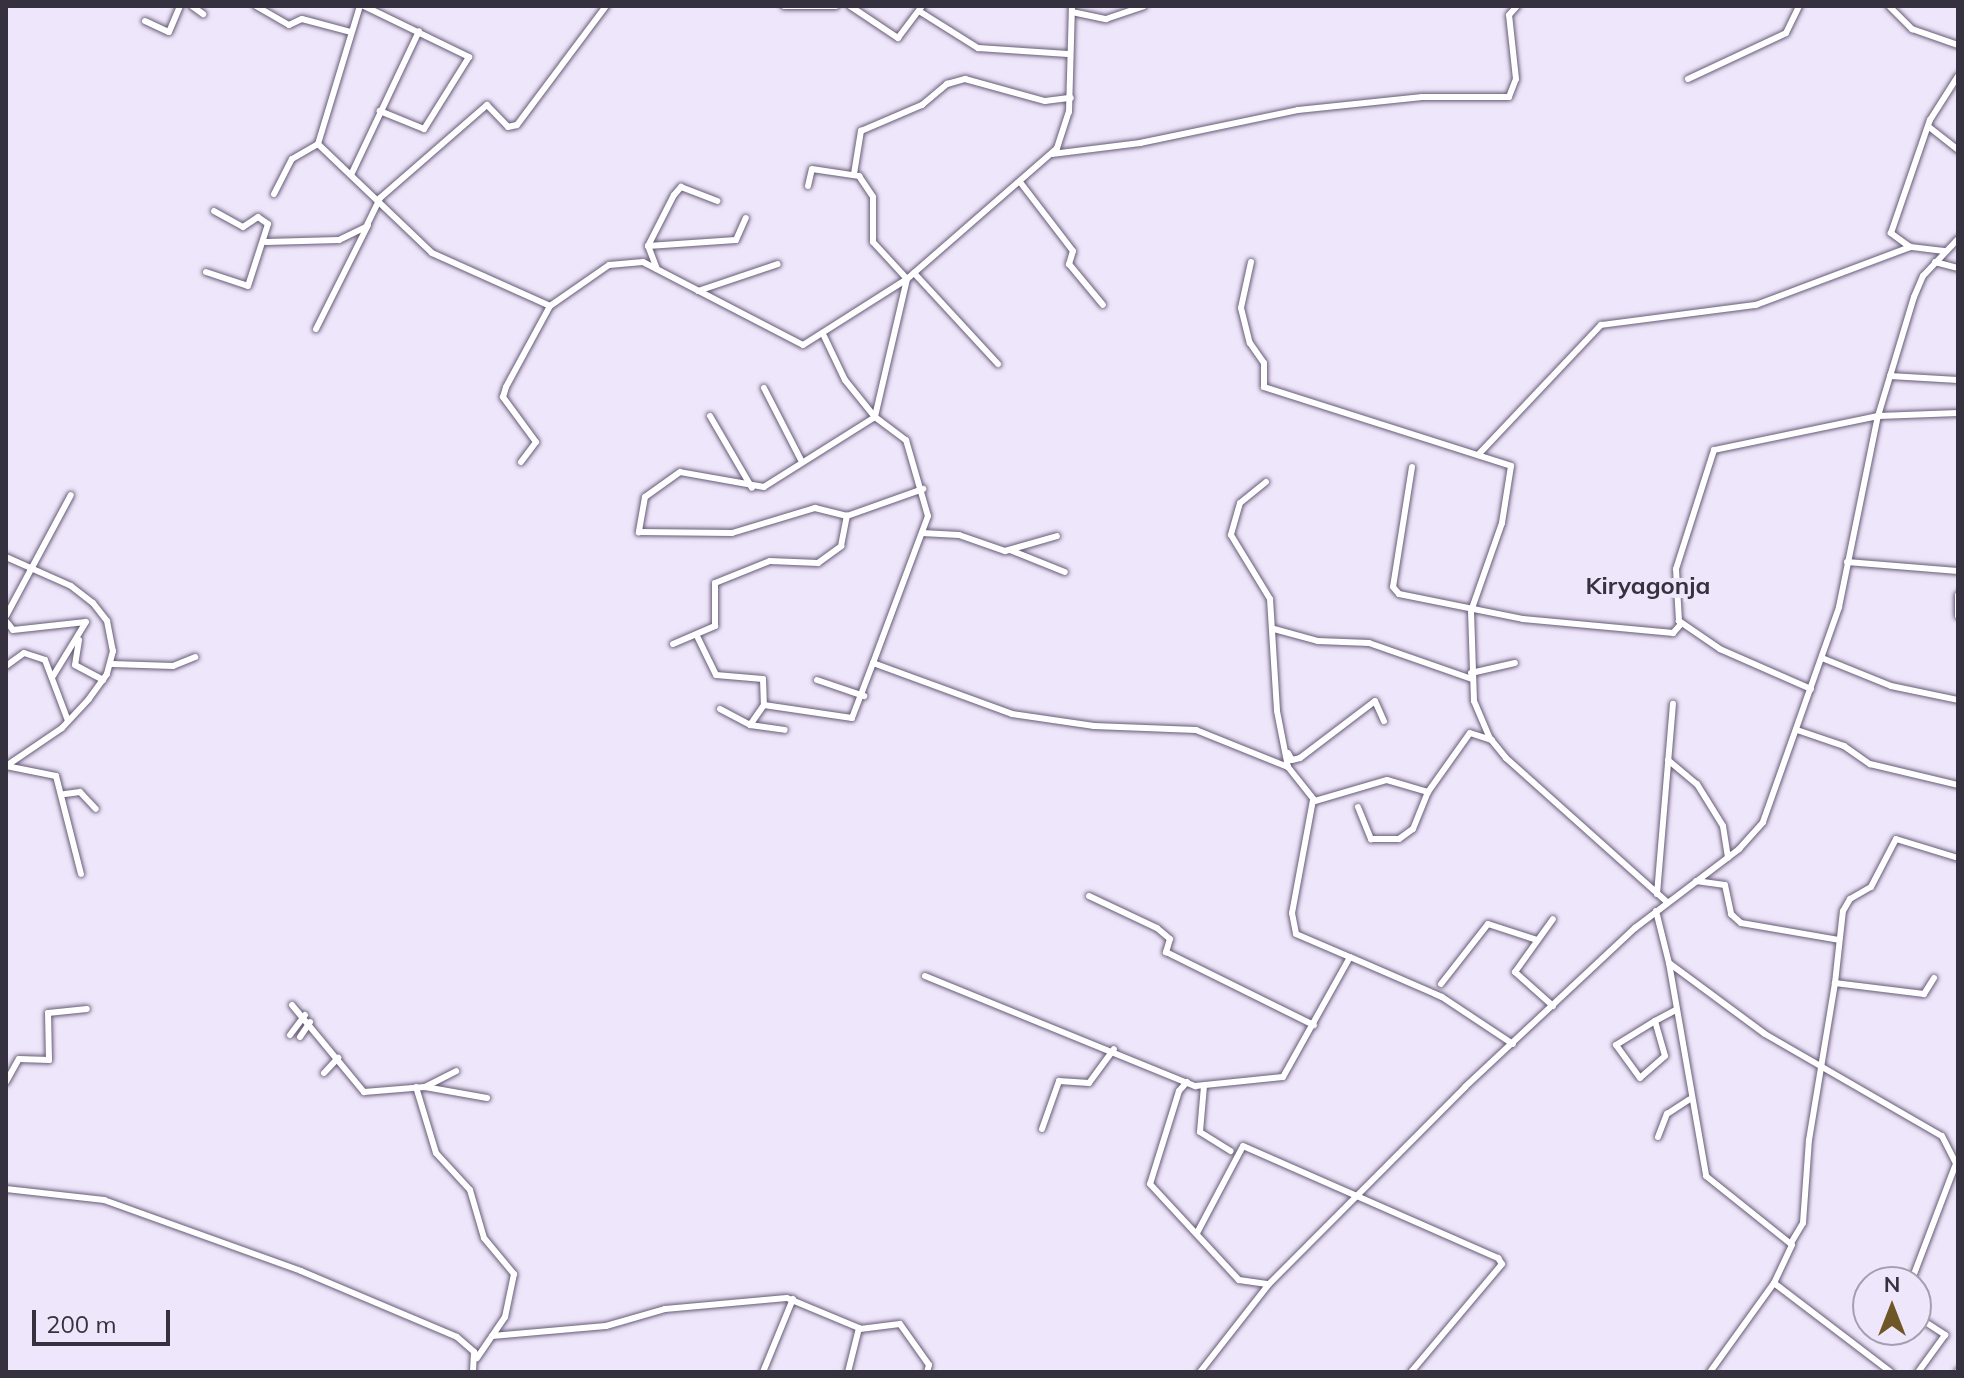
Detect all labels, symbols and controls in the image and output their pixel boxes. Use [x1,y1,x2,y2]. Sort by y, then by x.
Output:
district label: Kiryagonja [1586,572,1710,600]
north arrow [1852,1266,1932,1346]
text: N [1884,1270,1900,1298]
scale bar [36,1294,174,1344]
text: 200 m [46,1309,117,1339]

